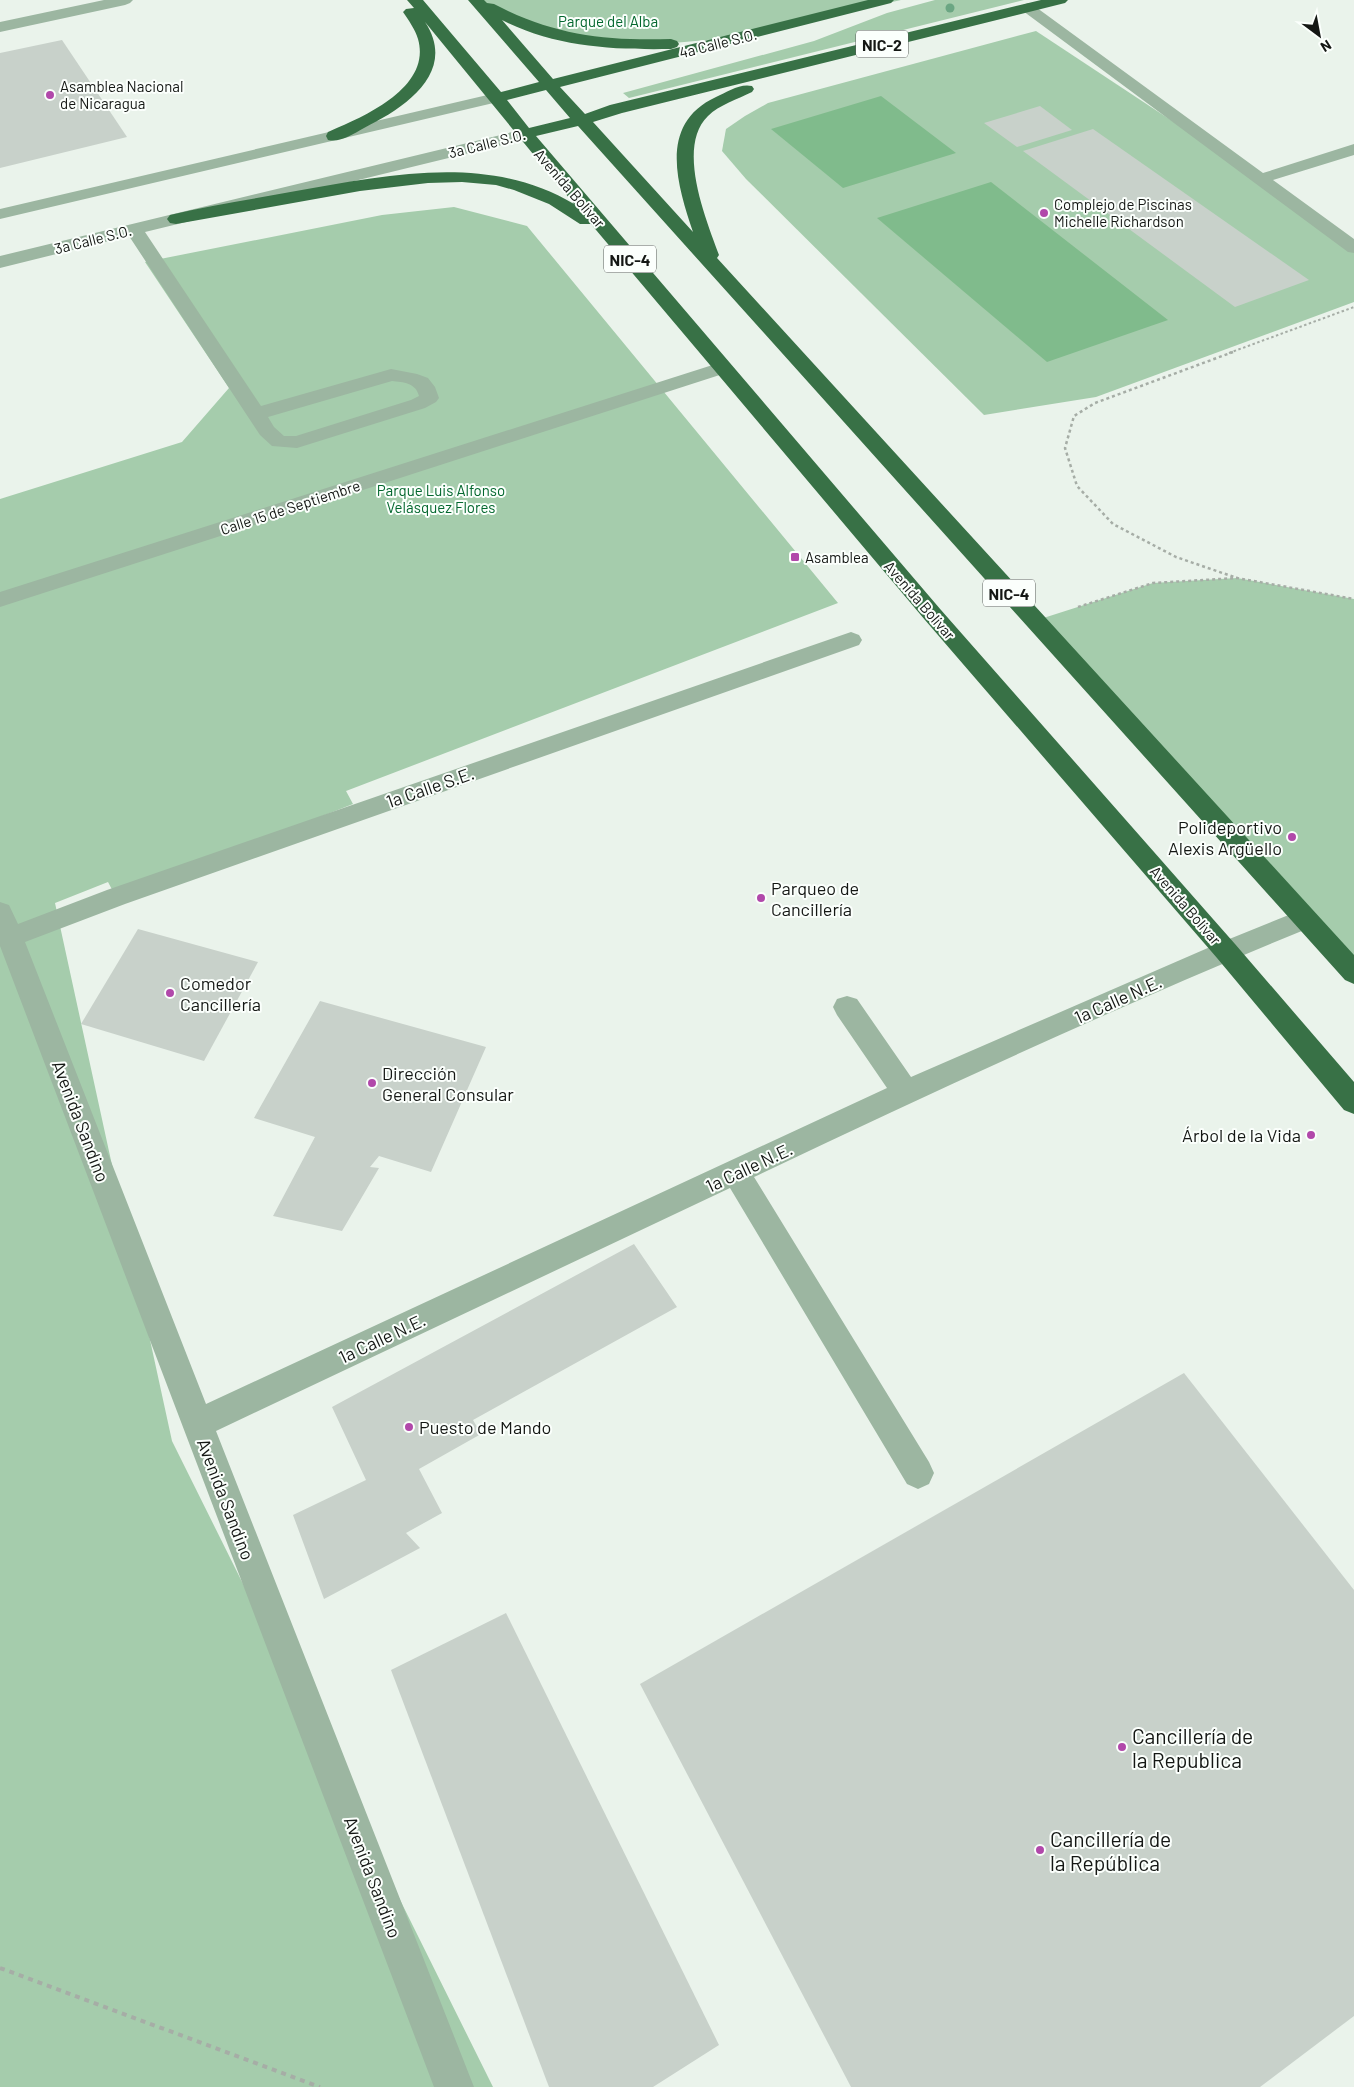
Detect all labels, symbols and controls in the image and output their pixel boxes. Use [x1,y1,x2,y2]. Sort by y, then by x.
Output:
north arrow [1294,10,1344,60]
park label: Parque del Alba [558,12,658,30]
street label: 4a Calle S.O. [677,25,759,61]
road number: NIC-2 [856,31,908,58]
text: N [1318,37,1335,56]
place label: Asamblea Nacional de Nicaragua [60,77,183,112]
marker: Asamblea Nacional de Nicaragua [44,89,56,101]
street label: 3a Calle S.O. [446,125,528,161]
street label: Avenida Bolívar [531,145,609,232]
place label: Complejo de Piscinas Michelle Richardson [1054,195,1192,230]
marker: Complejo de Piscinas Michelle Richardson [1038,207,1050,219]
street label: 3a Calle S.O. [52,221,134,257]
road number: NIC-4 [604,245,656,272]
street label: Calle 15 de Septiembre [218,476,362,538]
park label: Parque Luis Alfonso Velásquez Flores [377,481,505,516]
place label: Asamblea [805,548,869,566]
marker: Asamblea [789,551,801,563]
street label: Avenida Bolívar [881,557,959,644]
road number: NIC-4 [983,580,1035,606]
street label: 1a Calle S.E. [383,762,477,812]
place label: Polideportivo Alexis Argüello [1168,816,1282,859]
marker: Polideportivo Alexis Argüello [1286,831,1298,843]
street label: Avenida Bolívar [1147,862,1225,949]
place label: Parqueo de Cancillería [771,877,859,920]
marker: Parqueo de Cancillería [755,892,767,904]
street label: 1a Calle N.E. [1071,970,1165,1028]
place label: Comedor Cancillería [180,972,261,1015]
marker: Comedor Cancillería [164,987,176,999]
street label: Avenida Sandino [48,1057,114,1185]
place label: Dirección General Consular [382,1062,514,1105]
marker: Dirección General Consular [366,1077,378,1089]
place label: Árbol de la Vida [1182,1124,1301,1146]
marker: Árbol de la Vida [1305,1129,1317,1141]
street label: 1a Calle N.E. [702,1137,796,1197]
street label: 1a Calle N.E. [335,1308,429,1368]
place label: Puesto de Mando [419,1416,551,1438]
marker: Puesto de Mando [403,1421,415,1433]
street label: Avenida Sandino [193,1435,259,1563]
place label: Cancillería de la Republica [1132,1723,1253,1772]
marker: Cancillería de la Republica [1116,1741,1128,1753]
street label: Avenida Sandino [340,1813,406,1941]
place label: Cancillería de la República [1050,1826,1171,1875]
marker: Cancillería de la República [1034,1844,1046,1856]

